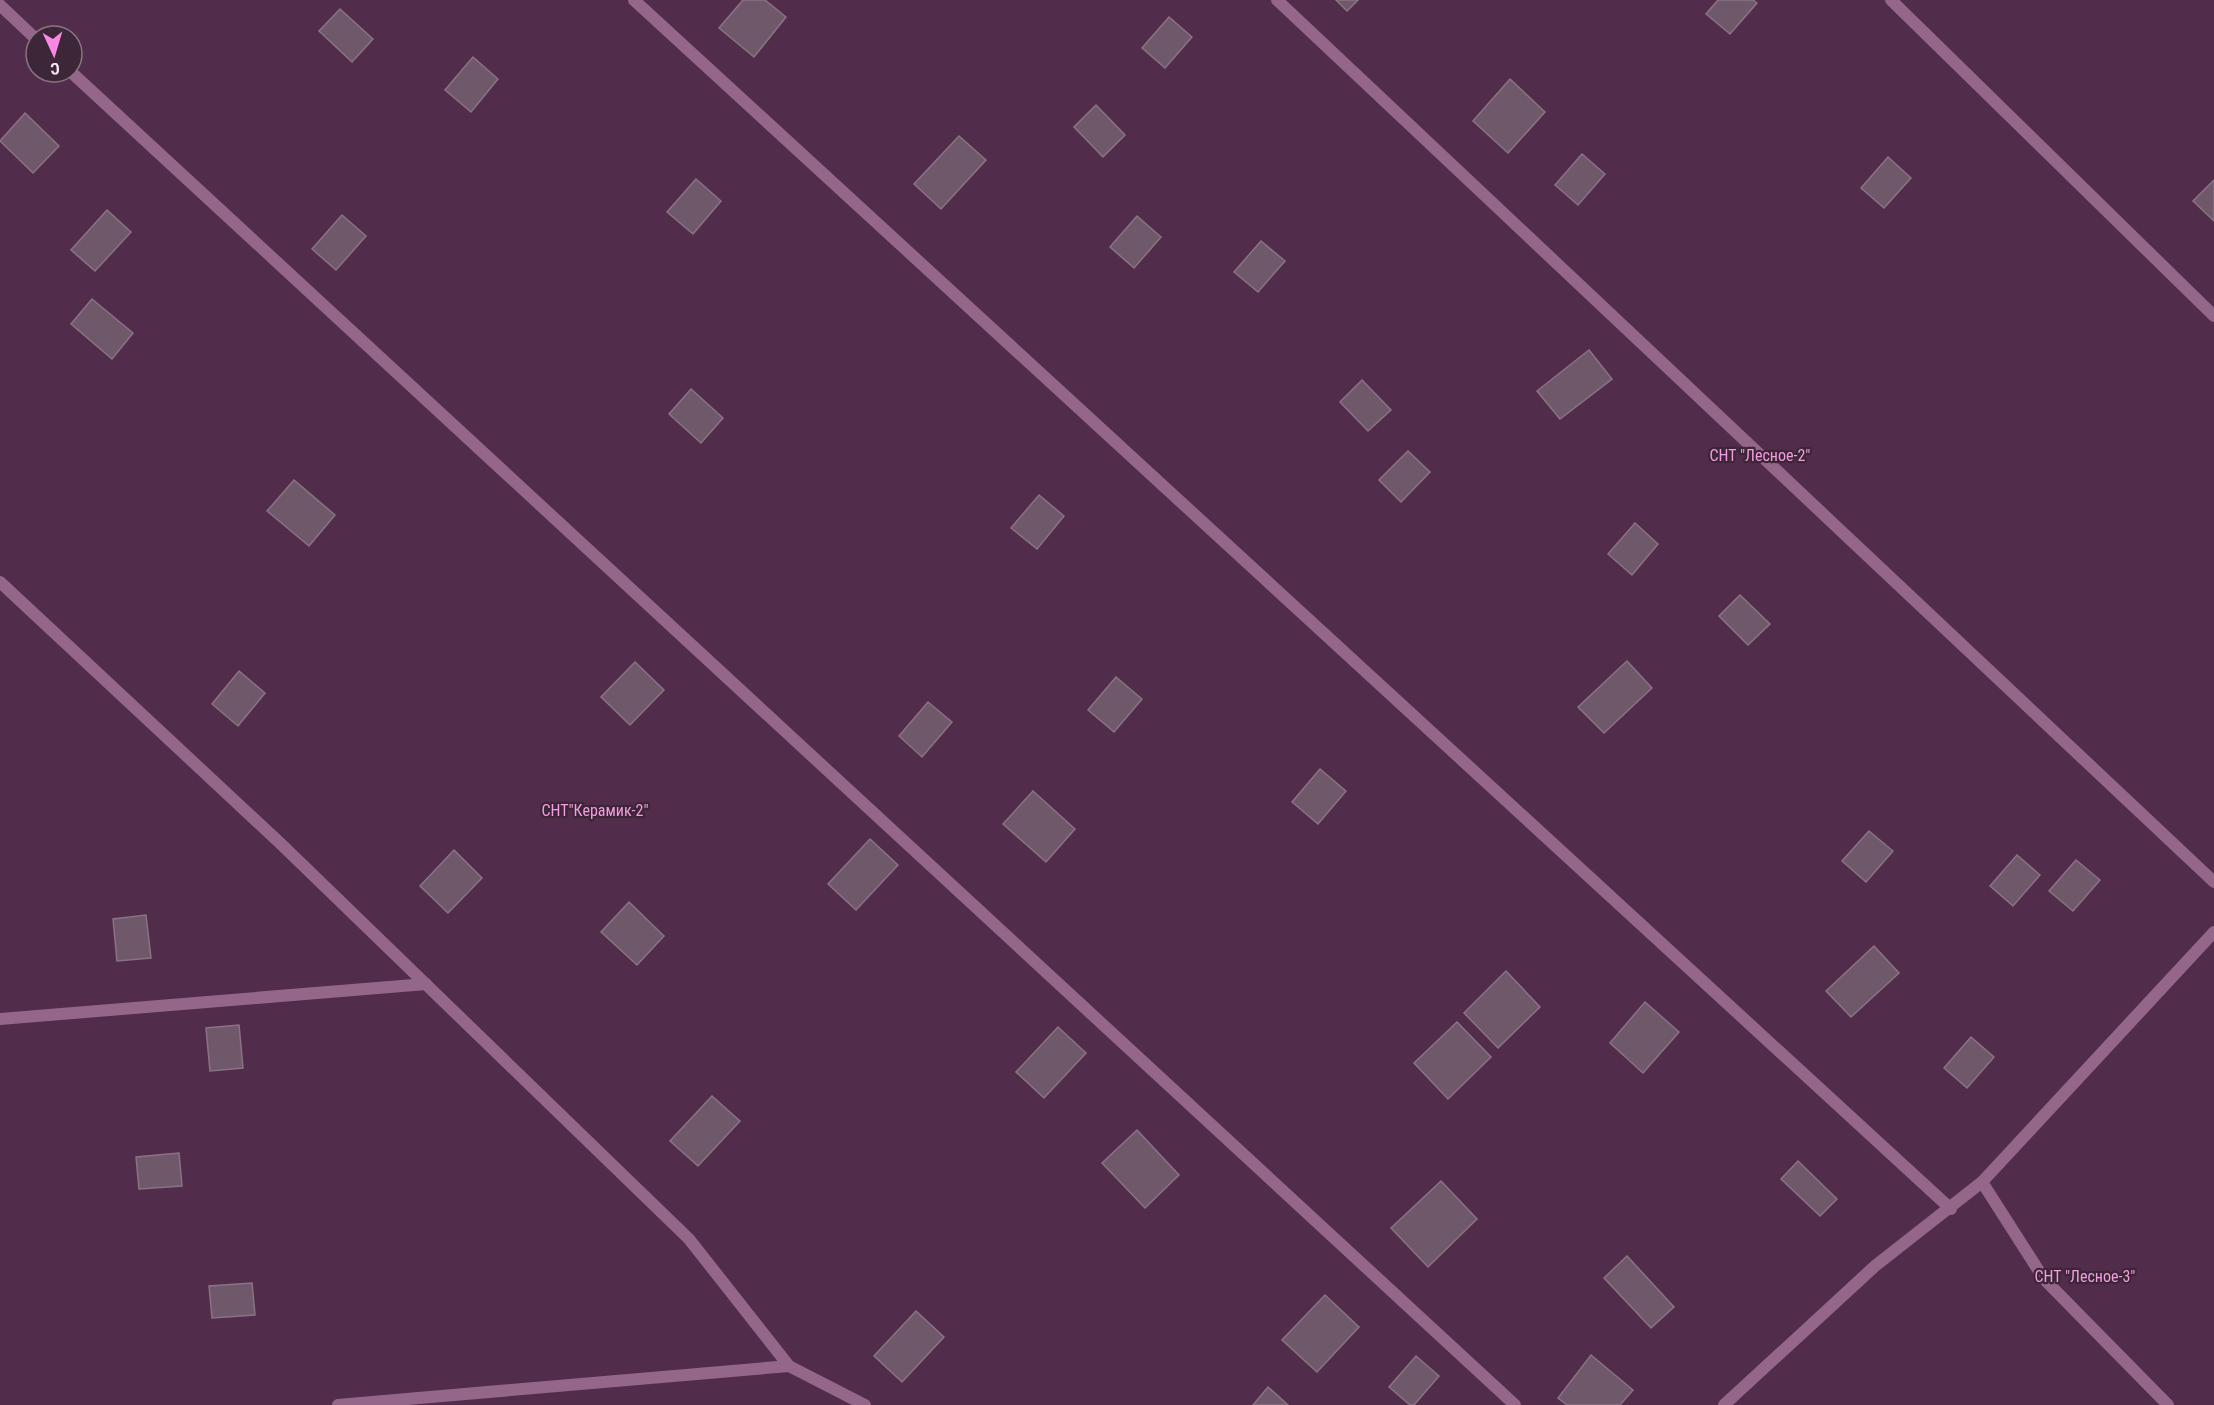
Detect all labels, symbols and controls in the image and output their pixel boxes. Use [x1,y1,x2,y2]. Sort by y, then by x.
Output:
north arrow [24,24,84,84]
text: С [50,59,60,78]
park label: СНТ "Лесное-2" [1710,446,1810,465]
park label: СНТ"Керамик-2" [541,801,649,820]
park label: СНТ "Лесное-3" [2035,1267,2135,1286]

